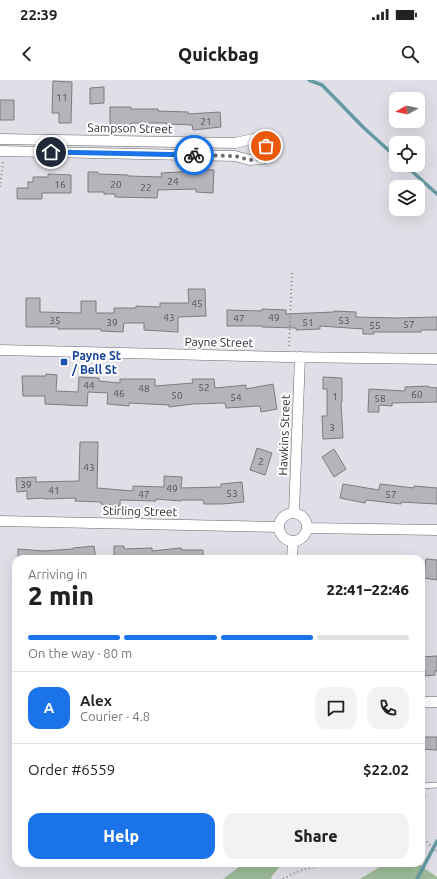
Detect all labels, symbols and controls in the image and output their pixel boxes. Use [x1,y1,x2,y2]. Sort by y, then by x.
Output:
text: 22:39 [20,6,58,23]
icon: back [16,43,38,65]
icon: search [399,43,421,65]
text: Quickbag [178,44,259,64]
house number: 11 [56,92,68,103]
north arrow [389,92,425,128]
map controls [389,92,425,216]
house number: 21 [200,116,212,127]
street label: Sampson Street [87,121,173,135]
pin [249,129,283,163]
pin [34,135,68,169]
courier [174,135,214,175]
icon: bag [255,135,277,157]
button: locate [389,136,425,172]
icon: home [40,141,62,163]
icon: bike [183,144,205,166]
house number: 24 [167,176,179,187]
house number: 16 [54,179,66,190]
house number: 20 [110,179,122,190]
button: layers [389,180,425,216]
house number: 22 [140,182,152,193]
house number: 45 [191,298,203,309]
house number: 43 [163,312,175,323]
house number: 49 [268,312,280,323]
house number: 47 [233,313,245,324]
house number: 35 [49,315,61,326]
house number: 53 [338,315,350,326]
house number: 39 [106,317,118,328]
house number: 51 [302,317,314,328]
house number: 57 [403,319,415,330]
house number: 55 [369,320,381,331]
street label: Payne Street [185,335,254,349]
place label: Payne St / Bell St [71,349,121,376]
marker: Payne St / Bell St [59,357,69,367]
house number: 44 [83,380,95,391]
house number: 52 [198,382,210,393]
house number: 48 [138,383,150,394]
house number: 46 [113,388,125,399]
house number: 60 [411,389,423,400]
house number: 50 [171,390,183,401]
house number: 1 [332,391,338,402]
house number: 54 [230,392,242,403]
house number: 58 [374,393,386,404]
street label: Hawkins Street [276,394,292,476]
house number: 3 [329,422,335,433]
house number: 2 [258,456,264,467]
house number: 43 [83,462,95,473]
house number: 39 [20,479,32,490]
house number: 49 [166,483,178,494]
house number: 41 [48,485,60,496]
house number: 53 [226,488,238,499]
house number: 47 [138,489,150,500]
house number: 57 [385,489,397,500]
street label: Stirling Street [103,504,178,518]
text: Arriving in [28,567,87,581]
text: 2 min [28,581,94,610]
text: 22:41–22:46 [326,581,409,598]
text: On the way · 80 m [28,646,132,660]
button: chat [315,687,357,729]
button: phone [367,687,409,729]
text: Alex [80,692,112,709]
text: A [44,699,54,716]
text: Courier · 4.8 [80,709,150,723]
text: Order #6559 [28,761,115,778]
text: $22.02 [363,761,409,778]
button: Help [28,813,215,859]
button: Share [223,813,409,859]

